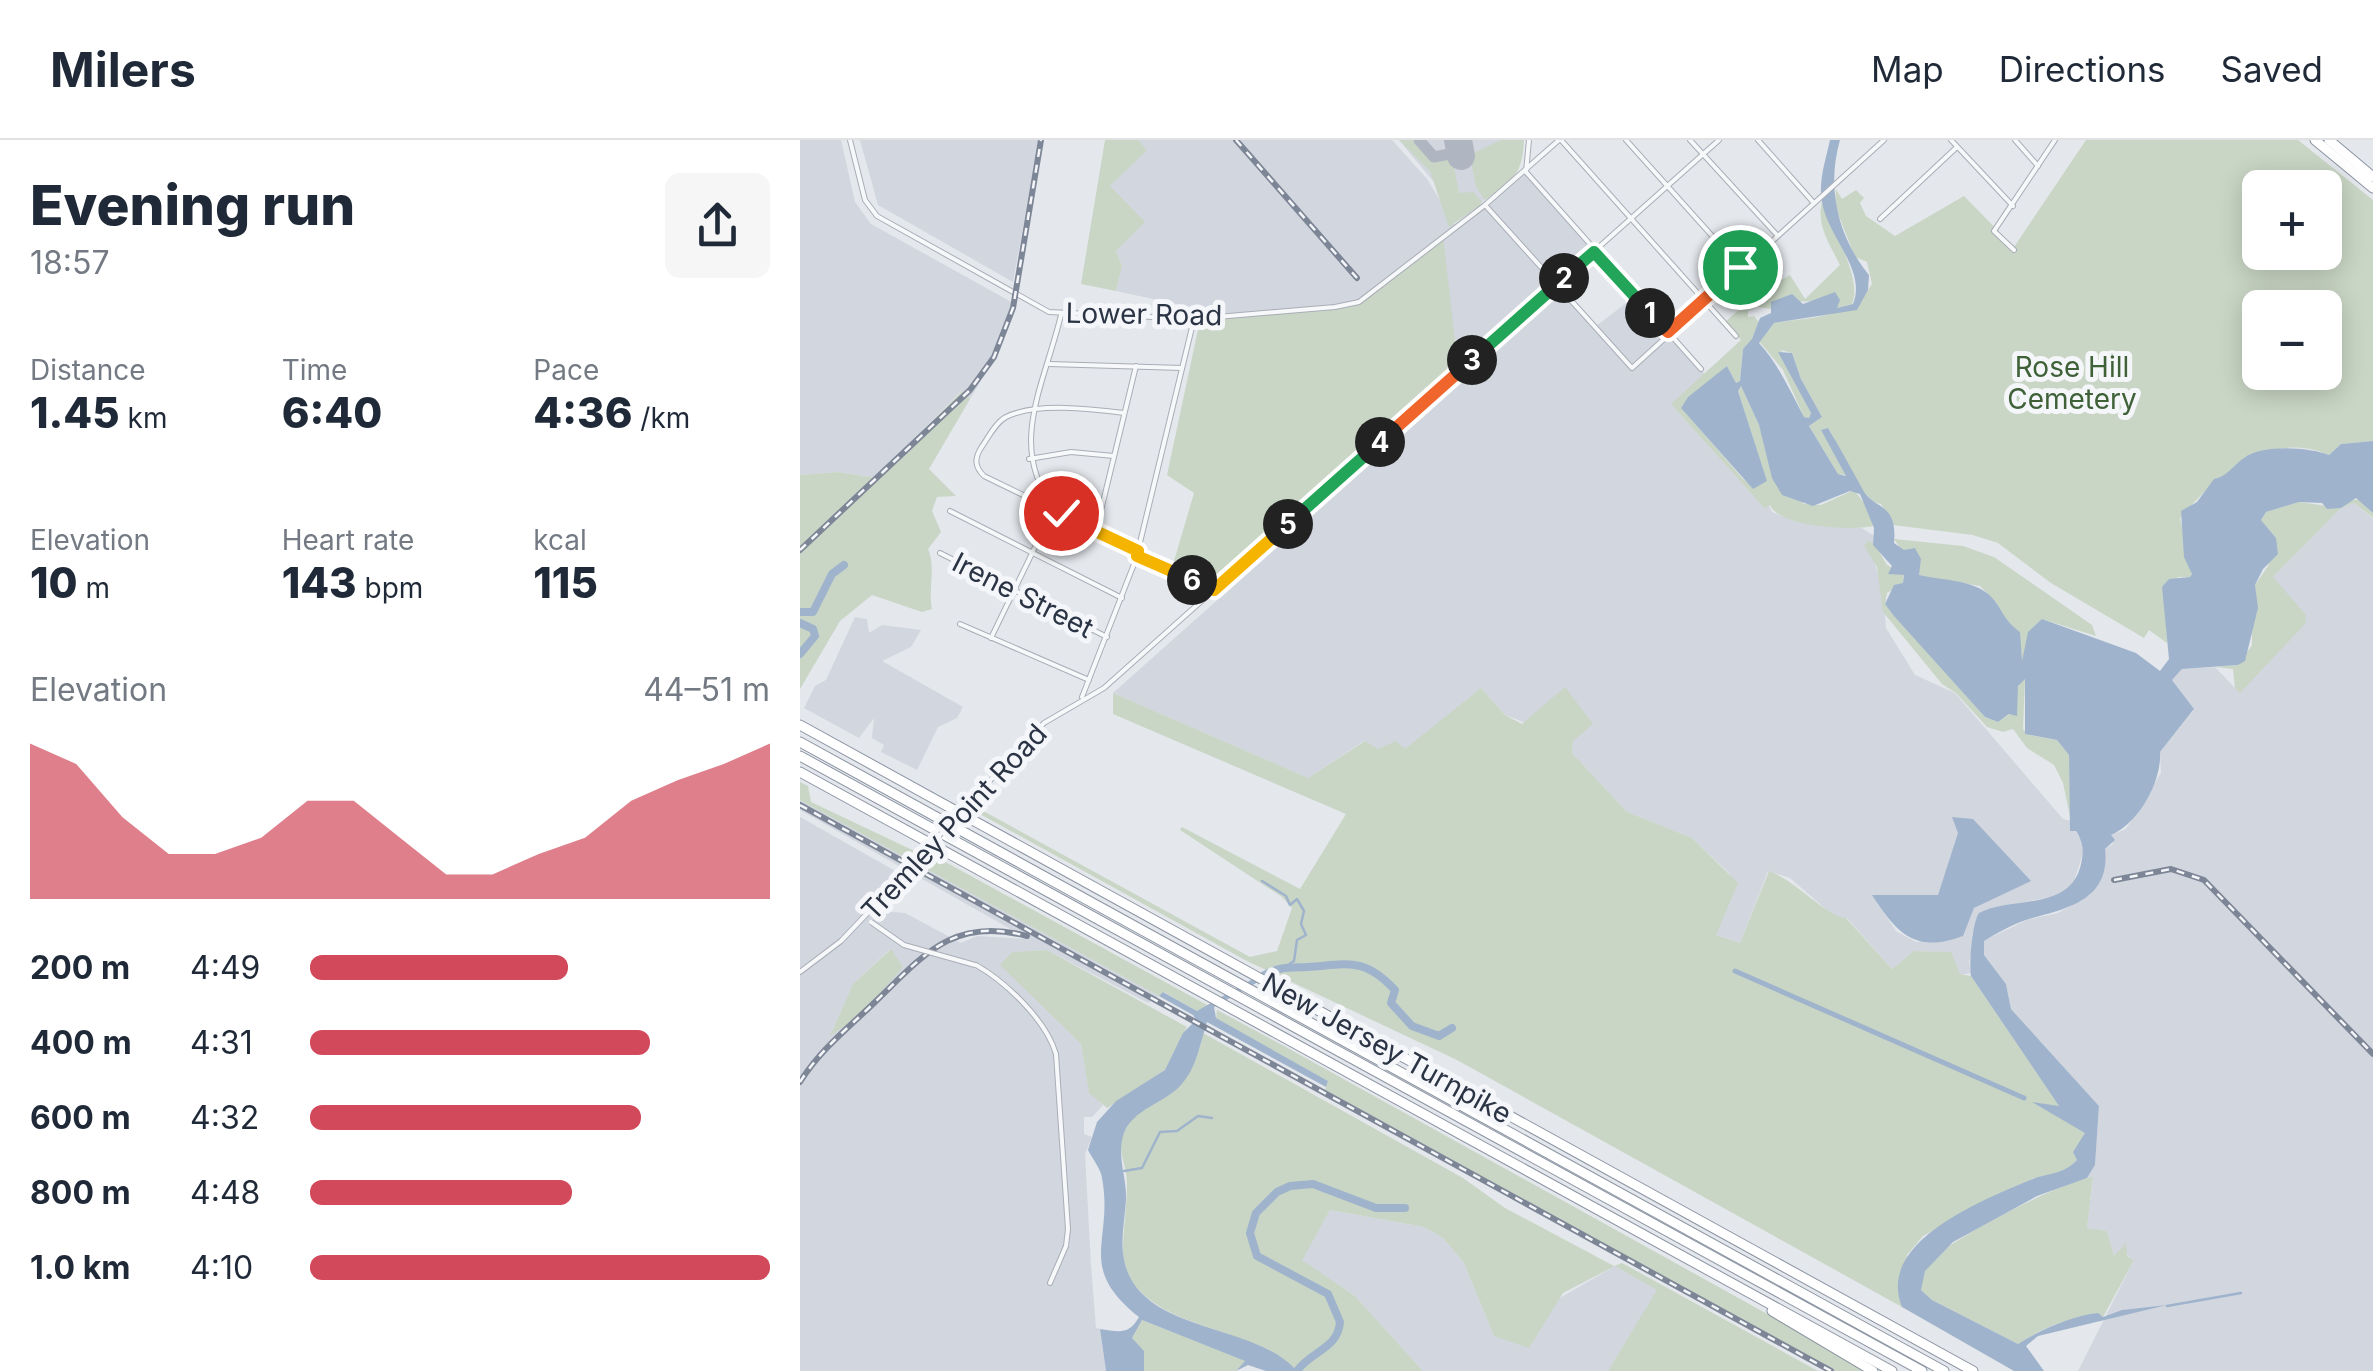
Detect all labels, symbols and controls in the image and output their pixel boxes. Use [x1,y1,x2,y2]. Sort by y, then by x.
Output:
text: Milers [50,40,196,99]
text: Map [1871,48,1944,90]
text: Directions [1999,48,2166,90]
text: Saved [2221,48,2323,90]
map controls [2242,170,2342,390]
button: + [2242,170,2342,270]
text: Evening run [30,172,355,238]
button: share [665,173,770,278]
pin [1698,225,1783,310]
icon: arrive [1713,240,1768,295]
text: 18:57 [30,243,110,282]
pin: 2 [1539,253,1589,303]
text: 2 [1555,261,1573,295]
pin: 1 [1625,288,1675,338]
button: − [2242,290,2342,390]
street label: Lower Road [1065,296,1223,332]
text: 1 [1644,296,1656,330]
pin: 3 [1447,335,1497,385]
text: 3 [1463,343,1481,377]
park label: Rose Hill Cemetery [2007,350,2137,416]
text: Distance [30,353,146,387]
text: Time [282,353,347,387]
text: Pace [533,353,599,387]
text: 1.45 [30,387,120,438]
text: 6:40 [282,387,382,438]
text: 4:36 [533,387,632,438]
text: km [120,401,167,435]
text: /km [632,401,690,435]
pin: 4 [1355,417,1405,467]
text: 4 [1371,425,1389,459]
pin [1019,471,1104,556]
icon: check [1034,486,1089,541]
pin: 5 [1263,499,1313,549]
text: 5 [1279,507,1297,541]
text: Elevation [30,523,150,557]
text: Heart rate [282,523,414,557]
text: kcal [533,523,587,557]
street label: Irene Street [947,545,1099,645]
pin: 6 [1167,555,1217,605]
text: 10 [30,557,78,608]
text: 143 [282,557,357,608]
text: 115 [533,557,598,608]
text: 6 [1183,563,1201,597]
text: m [78,571,110,605]
text: bpm [357,571,423,605]
text: Elevation [30,670,167,709]
text: 44–51 m [643,670,770,709]
street label: Tremley Point Road [854,717,1054,927]
text: 200 m [30,948,130,987]
text: 4:49 [190,948,260,987]
street label: New Jersey Turnpike [1256,965,1518,1131]
text: 400 m [30,1023,132,1062]
text: 4:31 [190,1023,253,1062]
text: 600 m [30,1098,131,1137]
text: 4:32 [190,1098,259,1137]
text: 800 m [30,1173,131,1212]
text: 4:48 [190,1173,260,1212]
text: 1.0 km [30,1248,130,1287]
text: 4:10 [190,1248,253,1287]

